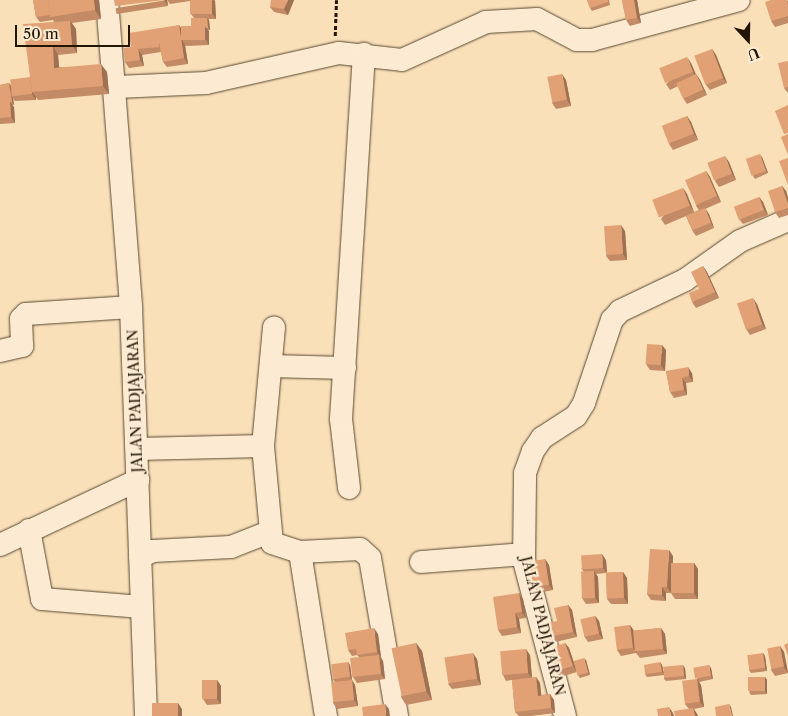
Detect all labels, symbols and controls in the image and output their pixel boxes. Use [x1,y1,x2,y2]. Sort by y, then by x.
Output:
scale bar [18,15,132,47]
north arrow [723,15,773,65]
text: 50 m [23,24,59,43]
text: U [745,44,762,64]
street label: JALAN PADJAJARAN [124,329,146,473]
street label: JALAN PADJAJARAN [518,555,568,697]

